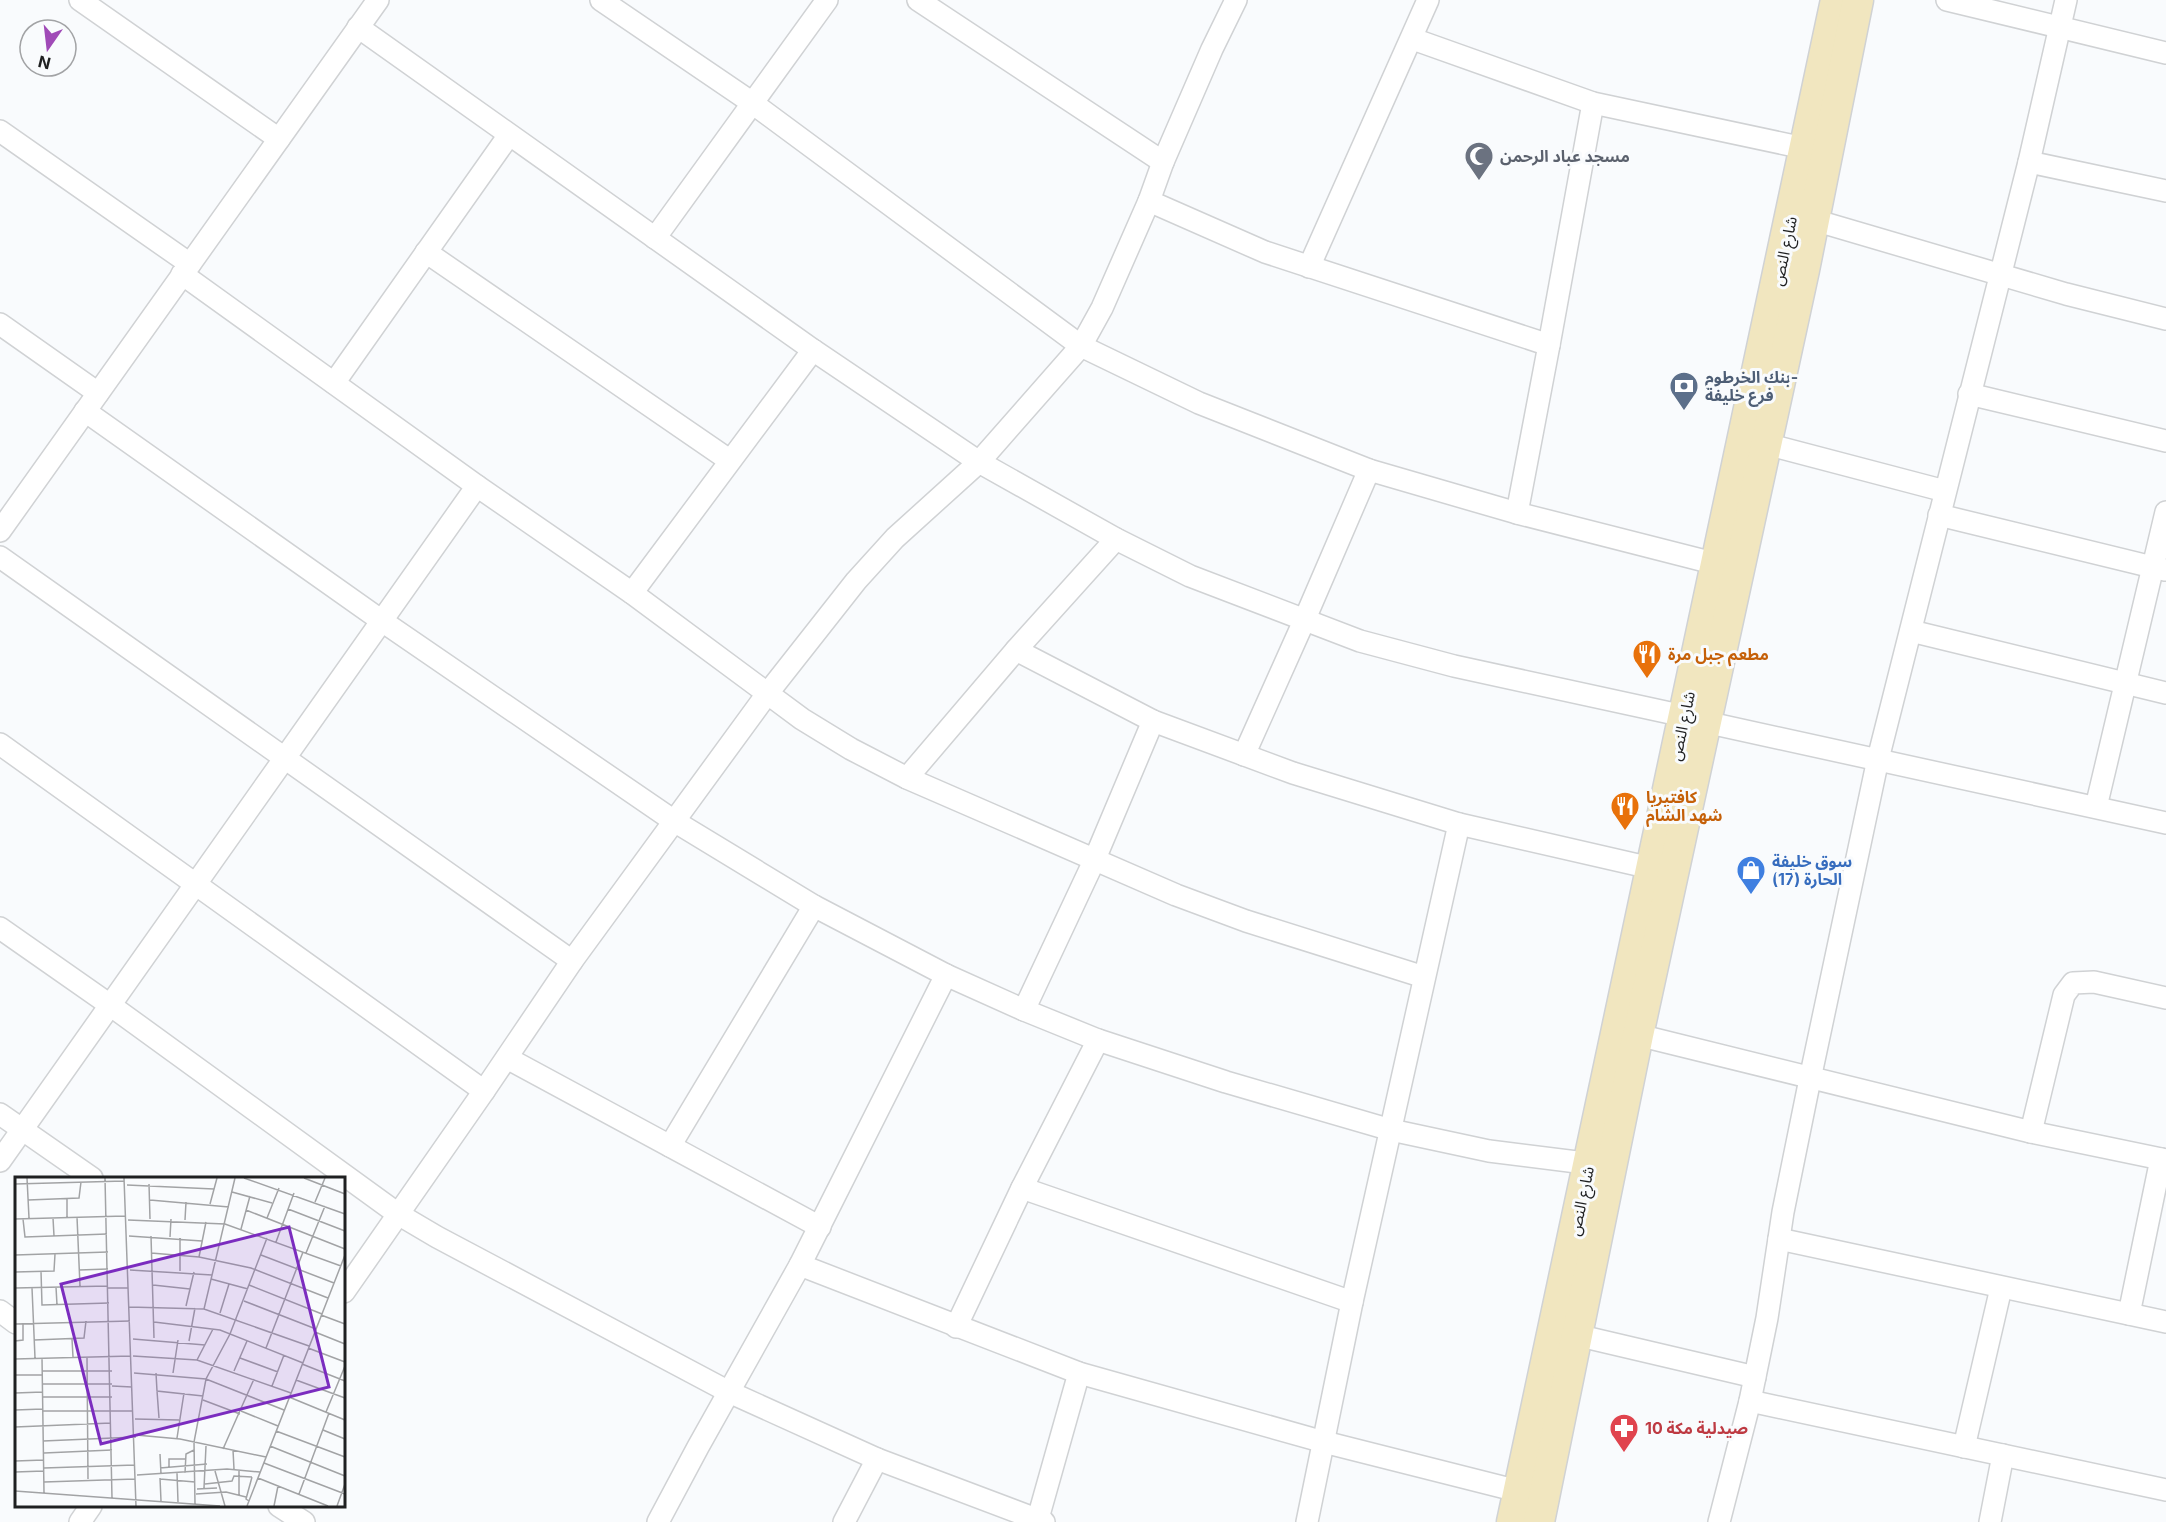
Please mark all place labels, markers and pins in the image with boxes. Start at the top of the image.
mosque icon: مسجد عباد الرحمن [1463,140,1495,182]
place label: مسجد عباد الرحمن [1500,146,1630,166]
place label: بنك الخرطوم- فرع خليفة [1705,367,1798,407]
bank icon: بنك الخرطوم- فرع خليفة [1668,370,1700,412]
restaurant icon: مطعم جبل مرة [1631,638,1663,680]
place label: مطعم جبل مرة [1668,644,1769,667]
place label: كافتيريا شهد الشام [1646,787,1723,827]
restaurant icon: كافتيريا شهد الشام [1609,790,1641,832]
place label: سوق خليفة الحارة (17) [1772,851,1852,889]
shop icon: سوق خليفة الحارة (17) [1735,854,1767,896]
pharmacy icon: صيدلية مكة 10 [1608,1412,1640,1454]
place label: صيدلية مكة 10 [1645,1418,1748,1438]

